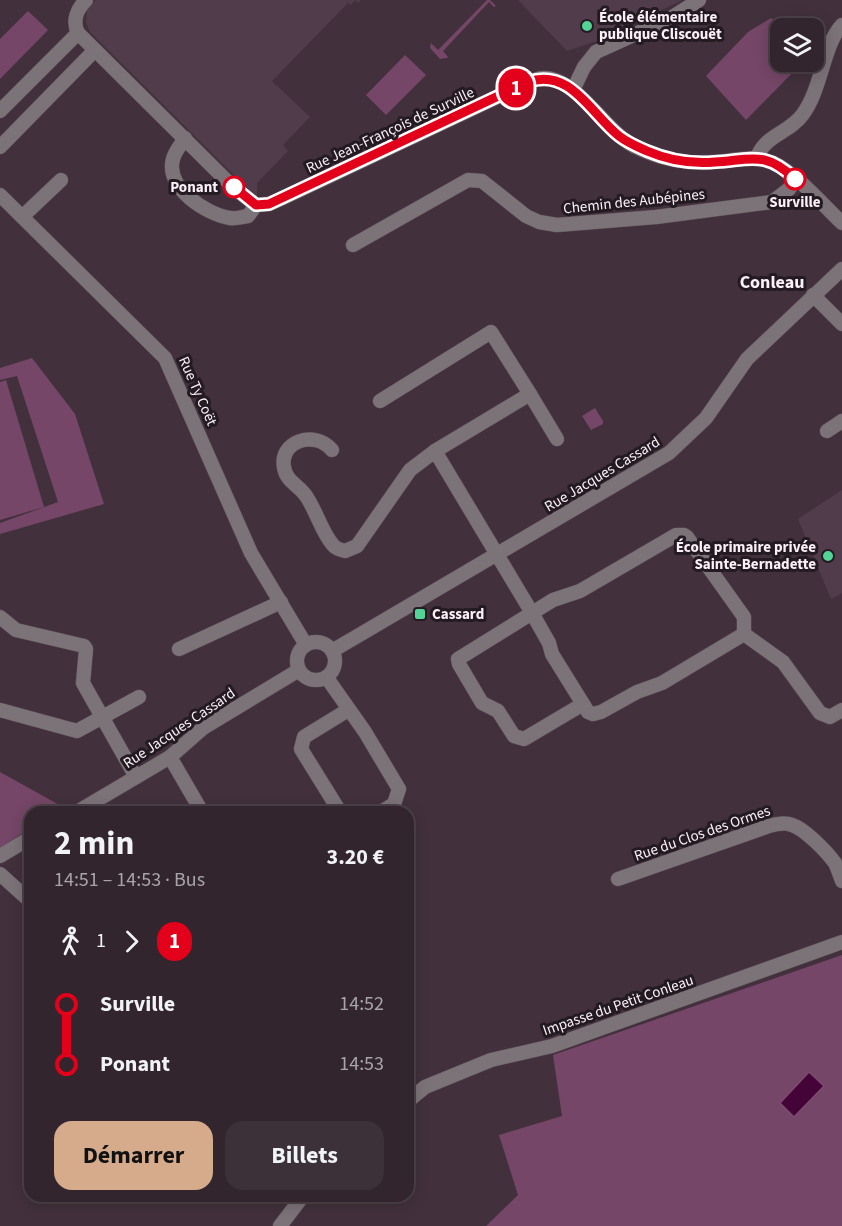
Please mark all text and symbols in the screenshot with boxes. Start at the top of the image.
place label: École élémentaire publique Cliscouët [599,7,722,45]
map controls [770,18,824,72]
button: layers [770,18,824,72]
marker: École élémentaire publique Cliscouët [580,19,594,33]
line badge: 1 [496,68,536,107]
text: 1 [510,73,522,103]
street label: Rue Jean-François de Surville [303,82,478,179]
marker: Surville [784,168,806,190]
marker: Ponant [223,176,245,198]
place label: Ponant [170,177,218,198]
street label: Chemin des Aubépines [562,184,706,219]
place label: Surville [769,192,821,213]
district label: Conleau [740,270,804,295]
street label: Rue Ty Coët [173,353,222,429]
street label: Rue Jacques Cassard [541,432,664,517]
place label: École primaire privée Sainte-Bernadette [676,537,816,575]
marker: École primaire privée Sainte-Bernadette [821,549,835,563]
place label: Cassard [432,604,484,625]
marker: Cassard [413,607,427,621]
street label: Rue Jacques Cassard [119,683,240,774]
street label: Rue du Clos des Ormes [631,800,773,867]
text: 2 min [54,820,134,867]
text: 3.20 € [327,841,384,873]
text: 14:51 – 14:53 · Bus [54,866,205,894]
icon: walk [54,925,87,958]
icon: forward [115,925,148,958]
text: 1 [169,926,180,956]
text: 1 [96,927,106,955]
street label: Impasse du Petit Conleau [540,970,697,1041]
text: Surville [100,988,175,1020]
text: 14:52 [339,990,384,1018]
text: Ponant [100,1048,170,1080]
text: 14:53 [339,1050,384,1078]
button: Démarrer [54,1121,213,1190]
button: Billets [225,1121,384,1190]

